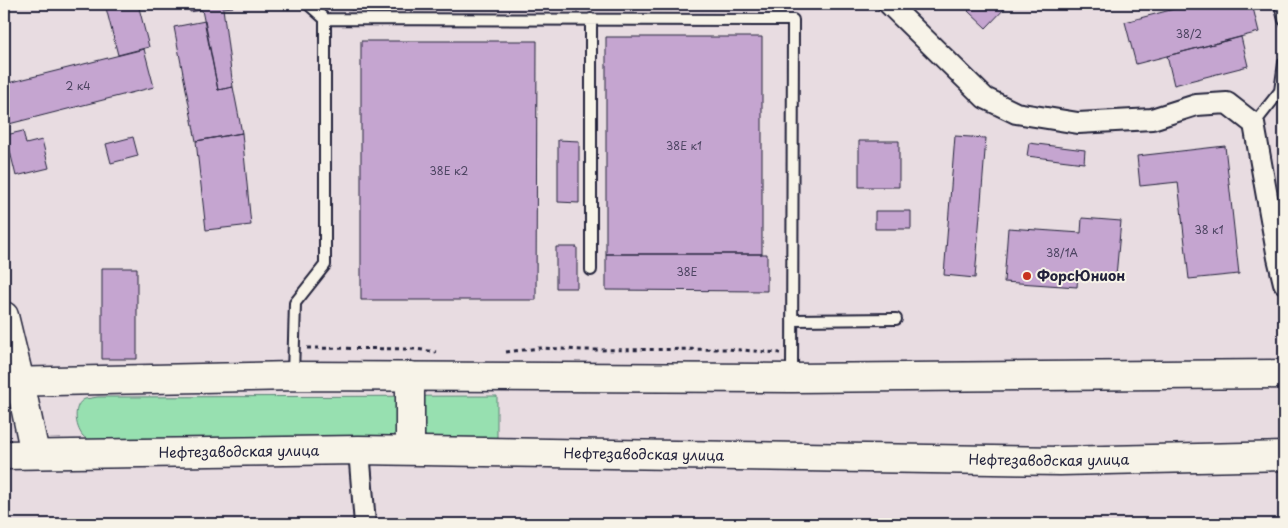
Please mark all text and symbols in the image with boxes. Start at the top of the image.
house number: 38/2 [1176,25,1202,42]
house number: 2 к4 [65,77,91,94]
house number: 38Е к1 [666,137,702,154]
house number: 38Е к2 [430,162,469,179]
house number: 38 к1 [1194,221,1224,238]
house number: 38/1А [1046,244,1079,261]
house number: 38Е [676,263,698,280]
place label: ФорсЮнион [1037,265,1125,286]
marker: ФорсЮнион [1021,270,1033,282]
street label: Нефтезаводская улица [159,440,320,463]
street label: Нефтезаводская улица [564,442,725,466]
street label: Нефтезаводская улица [968,448,1130,471]

